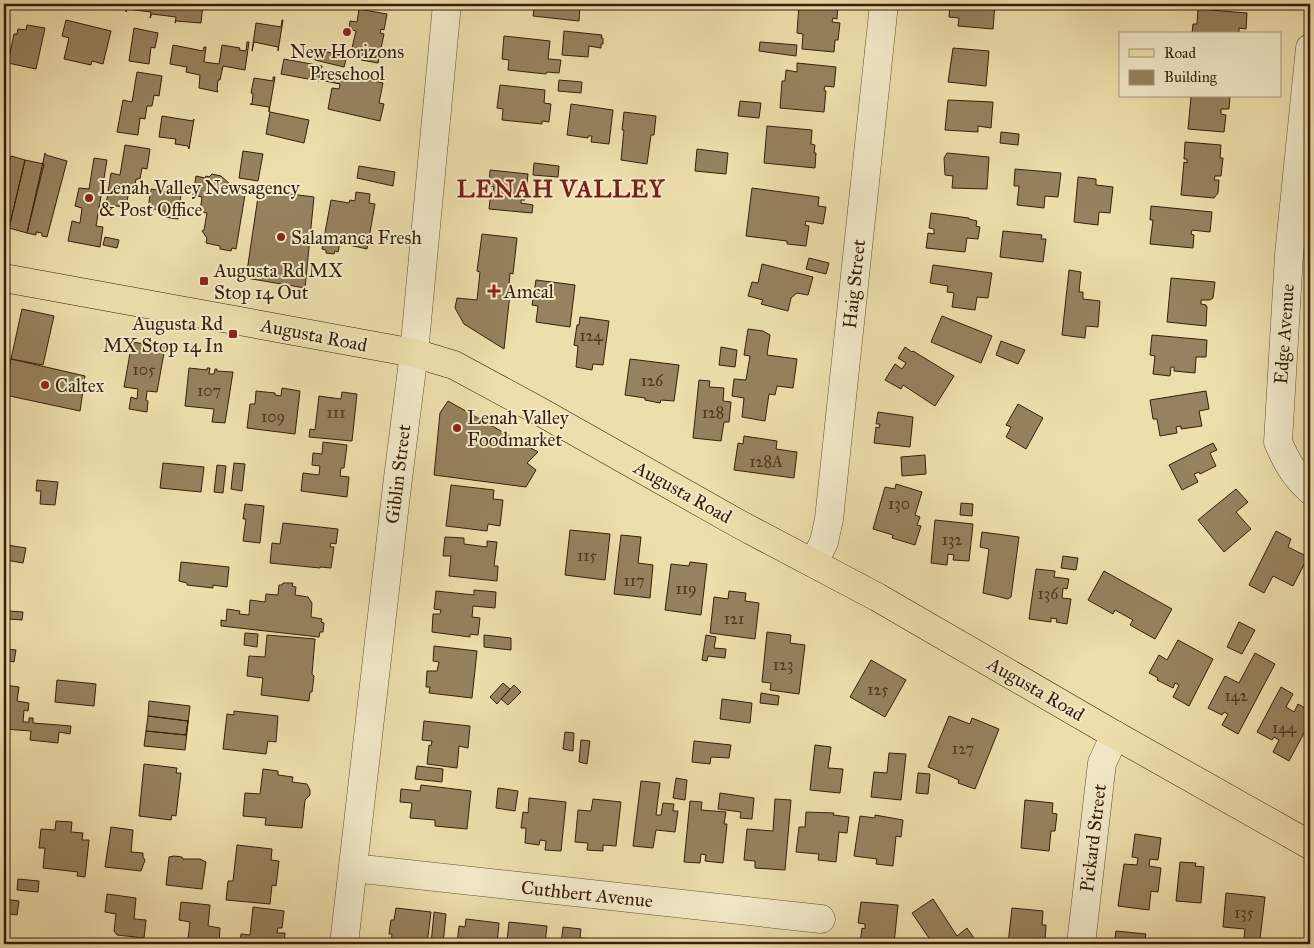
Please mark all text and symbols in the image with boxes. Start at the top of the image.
marker: New Horizons Preschool [341,26,353,38]
legend [1119,32,1282,98]
place label: New Horizons Preschool [290,40,404,85]
text: Road [1164,44,1196,62]
text: Building [1164,68,1218,86]
district label: LENAH VALLEY [457,174,666,204]
place label: Lenah Valley Newsagency & Post Office [99,176,301,221]
marker: Lenah Valley Newsagency & Post Office [83,192,95,204]
place label: Salamanca Fresh [291,226,422,249]
marker: Salamanca Fresh [275,231,287,243]
street label: Haig Street [838,238,871,330]
place label: Augusta Rd MX Stop 14 Out [213,259,343,304]
marker: Augusta Rd MX Stop 14 Out [198,275,210,287]
place label: Amcal [503,280,555,303]
street label: Edge Avenue [1269,283,1300,385]
marker: Amcal [488,285,500,297]
place label: Augusta Rd MX Stop 14 In [103,312,223,357]
street label: Augusta Road [258,313,370,358]
house number: 124 [579,326,604,345]
marker: Augusta Rd MX Stop 14 In [227,328,239,340]
house number: 105 [133,360,156,379]
house number: 126 [641,371,664,390]
place label: Caltex [55,374,105,397]
marker: Caltex [39,379,51,391]
house number: 107 [197,381,221,400]
house number: 111 [327,403,345,422]
house number: 128 [702,403,724,422]
place label: Lenah Valley Foodmarket [467,406,570,451]
house number: 109 [261,407,285,426]
marker: Lenah Valley Foodmarket [451,422,463,434]
street label: Giblin Street [380,423,416,525]
house number: 128A [749,452,783,471]
street label: Augusta Road [629,455,736,529]
house number: 130 [888,494,910,513]
house number: 132 [942,530,962,549]
house number: 115 [577,546,598,565]
house number: 117 [623,571,645,590]
house number: 119 [675,579,697,598]
house number: 136 [1038,584,1059,603]
house number: 121 [724,609,744,628]
street label: Augusta Road [982,652,1089,727]
house number: 123 [773,655,793,674]
house number: 125 [867,680,889,699]
house number: 142 [1224,686,1248,705]
house number: 144 [1272,718,1297,737]
house number: 127 [952,739,974,758]
street label: Pickard Street [1075,782,1111,893]
street label: Cuthbert Avenue [520,876,654,912]
house number: 135 [1234,903,1255,922]

